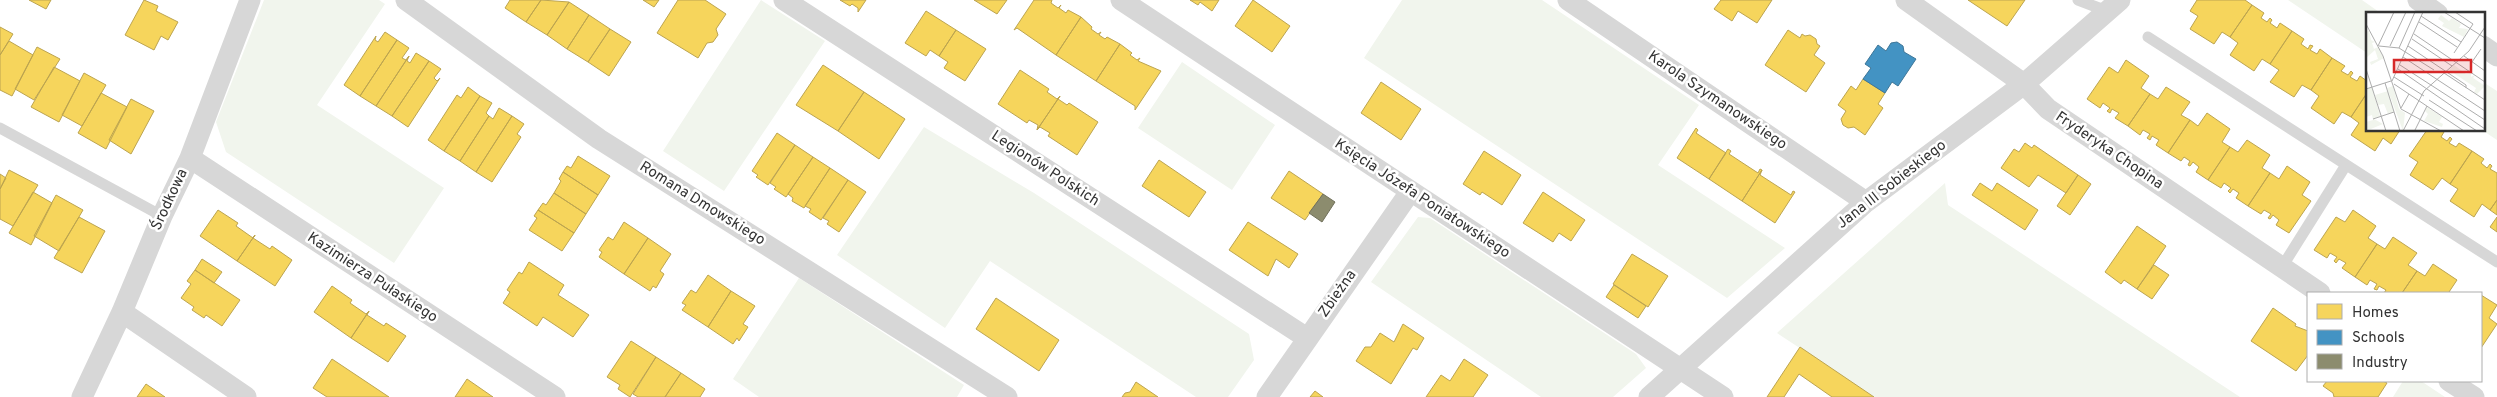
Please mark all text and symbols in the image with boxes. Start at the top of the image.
inset map [2366,12,2484,131]
street label: Karola Szymanowskiego [1644,47,1790,155]
street label: Fryderyka Chopina [2051,108,2167,194]
street label: Legionów Polskich [987,127,1103,211]
street label: Księcia Józefa Poniatowskiego [1331,135,1513,263]
street label: Jana III Sobieskiego [1834,136,1950,234]
street label: Romana Dmowskiego [636,158,768,250]
street label: Środkowa [146,165,192,234]
street label: Kazimierza Pułaskiego [303,229,441,327]
street label: Zbieżna [1315,266,1361,322]
legend [2307,292,2482,382]
text: Homes [2352,304,2399,323]
text: Schools [2352,329,2405,348]
text: Industry [2352,354,2408,373]

